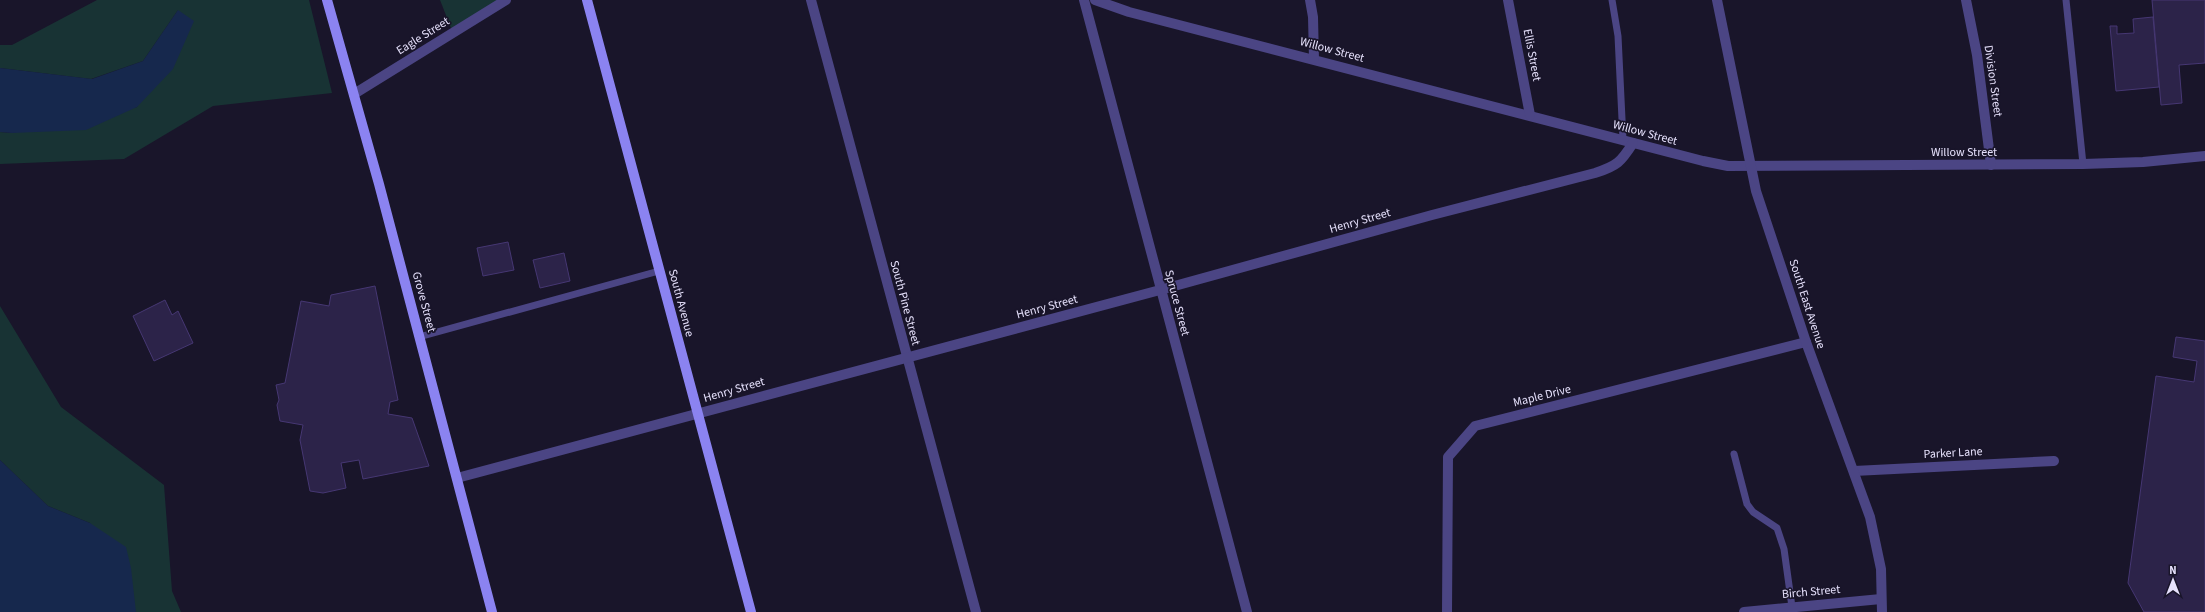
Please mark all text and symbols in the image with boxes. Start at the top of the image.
street label: Eagle Street [393,13,453,59]
street label: Ellis Street [1519,27,1545,83]
street label: Willow Street [1298,33,1366,67]
street label: Division Street [1980,44,2006,118]
street label: Willow Street [1611,116,1679,150]
street label: Willow Street [1931,144,1997,161]
street label: Henry Street [1327,204,1393,238]
street label: South East Avenue [1785,257,1829,351]
street label: South Pine Street [886,259,924,347]
street label: South Avenue [664,267,698,339]
street label: Spruce Street [1160,268,1194,338]
street label: Grove Street [408,270,440,334]
street label: Henry Street [1014,291,1080,323]
street label: Henry Street [701,373,767,407]
street label: Maple Drive [1511,381,1573,411]
street label: Parker Lane [1923,443,1983,463]
north arrow [2153,560,2193,600]
text: N [2169,563,2177,578]
street label: Birch Street [1781,581,1841,603]

